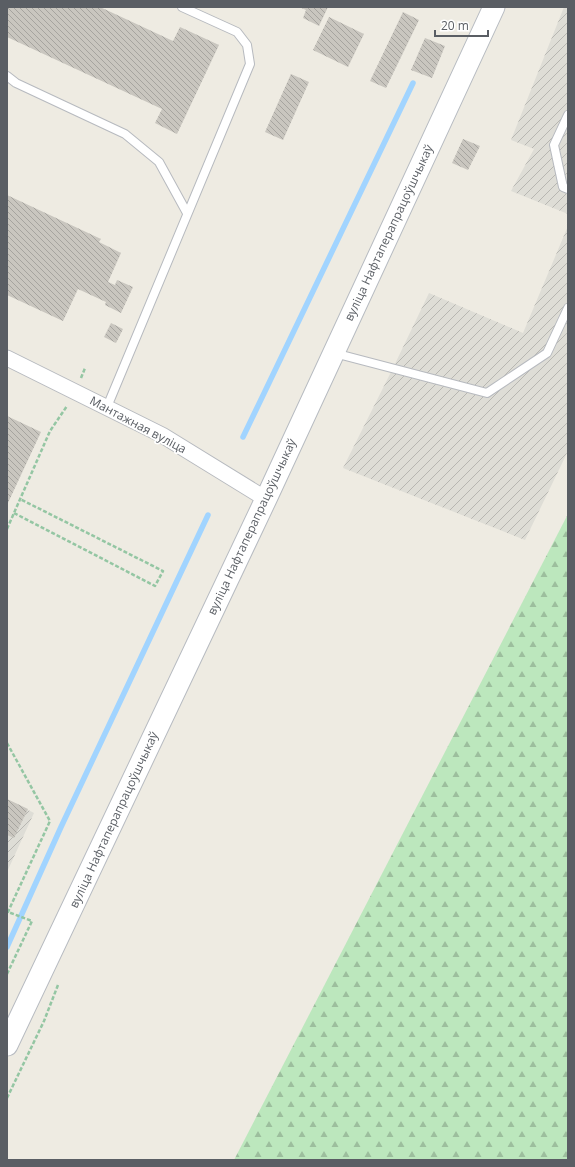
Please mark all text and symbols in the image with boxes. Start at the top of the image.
scale bar [435,12,488,38]
text: 20 m [441,17,469,34]
street label: вуліца Нафтаперапрацоўшчыкаў [340,141,437,324]
street label: Мантажная вуліца [87,392,190,457]
street label: вуліца Нафтаперапрацоўшчыкаў [203,435,300,618]
street label: вуліца Нафтаперапрацоўшчыкаў [65,728,162,911]

